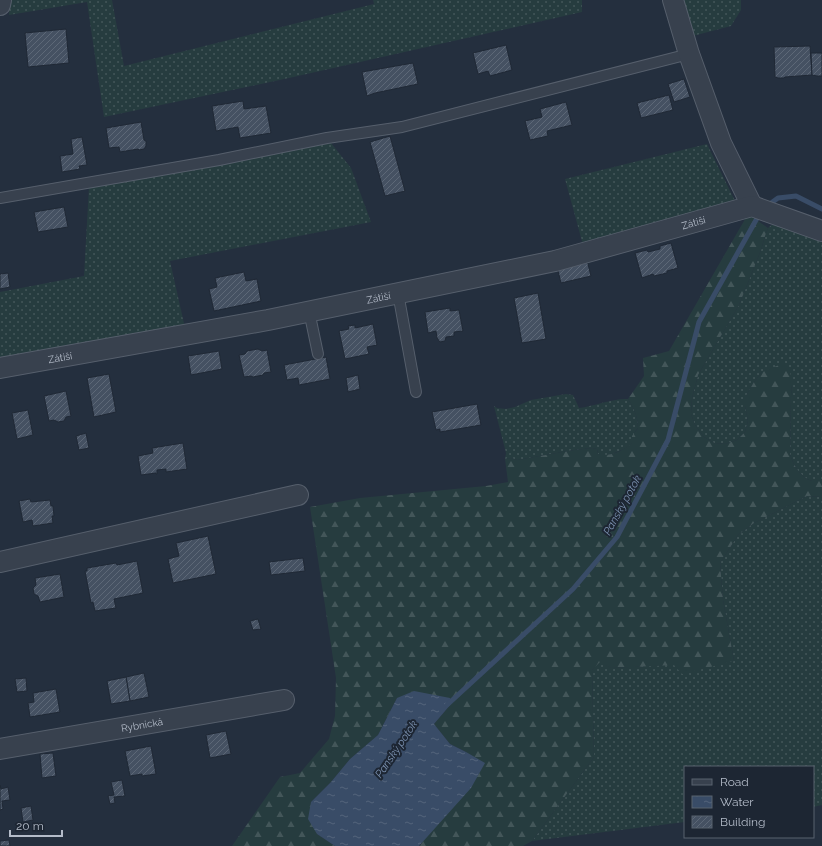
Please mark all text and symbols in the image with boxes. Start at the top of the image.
street label: Zátiší [680,214,708,231]
street label: Zátiší [366,290,392,306]
street label: Zátiší [47,350,74,365]
water label: Panský potok [601,473,644,537]
street label: Rybnická [120,716,164,734]
water label: Panský potok [372,718,420,780]
legend [684,766,814,838]
text: Road [720,775,749,789]
text: Water [720,795,754,809]
scale bar [10,812,62,838]
text: Building [720,815,766,829]
text: 20 m [16,819,44,833]

